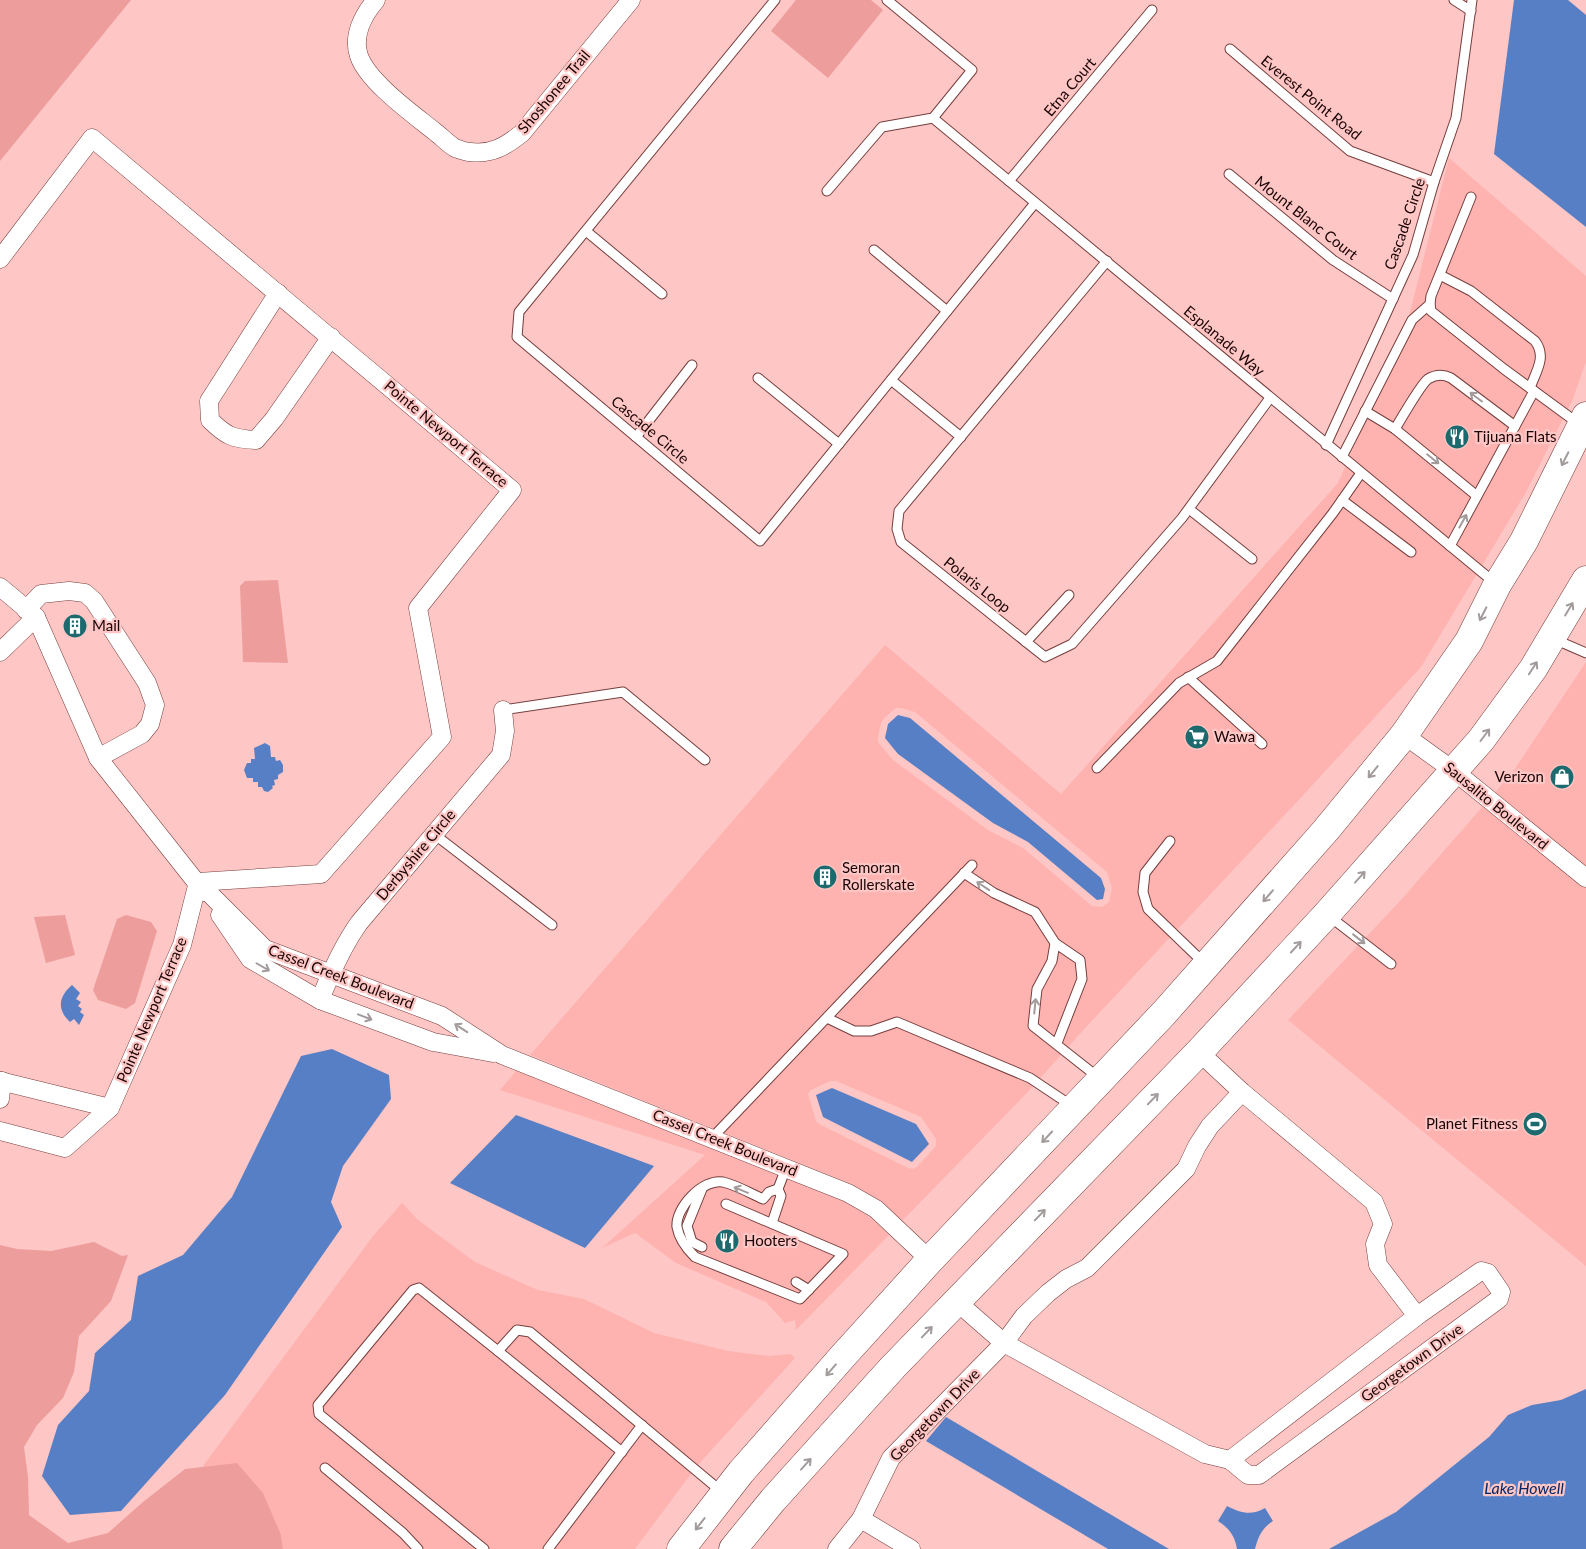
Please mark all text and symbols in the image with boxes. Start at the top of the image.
street label: Shoshonee Trail [513,46,593,137]
street label: Everest Point Road [1258,51,1365,143]
street label: Etna Court [1040,53,1099,119]
street label: Mount Blanc Court [1252,171,1362,263]
street label: Cascade Circle [1380,175,1428,272]
street label: Esplanade Way [1181,301,1269,379]
street label: Pointe Newport Terrace [381,376,512,490]
street label: Cascade Circle [608,391,693,467]
one-way arrow [1469,392,1483,402]
restaurant icon: Tijuana Flats [1444,424,1470,450]
place label: Tijuana Flats [1474,427,1557,445]
one-way arrow [1560,452,1570,467]
one-way arrow [1426,454,1439,465]
one-way arrow [1459,515,1469,529]
street label: Polaris Loop [941,552,1015,616]
one-way arrow [1564,603,1574,617]
one-way arrow [1478,606,1487,621]
building icon: Mail [62,613,88,639]
place label: Mail [92,616,120,634]
one-way arrow [1528,661,1539,675]
supermarket icon: Wawa [1184,724,1210,750]
place label: Wawa [1214,727,1255,745]
one-way arrow [1480,728,1490,742]
street label: Sausalito Boulevard [1441,758,1552,853]
shop icon: Verizon [1549,764,1575,790]
one-way arrow [1368,766,1379,779]
place label: Verizon [1494,767,1544,785]
street label: Derbyshire Circle [372,805,459,904]
place label: Semoran Rollerskate [842,858,915,893]
building icon: Semoran Rollerskate [812,864,838,890]
one-way arrow [1354,871,1366,884]
one-way arrow [976,881,990,891]
one-way arrow [1262,889,1274,902]
street label: Pointe Newport Terrace [112,934,190,1085]
one-way arrow [1352,934,1365,945]
street label: Cassel Creek Boulevard [266,940,417,1012]
one-way arrow [1290,941,1302,954]
one-way arrow [256,962,271,972]
one-way arrow [1030,998,1040,1014]
one-way arrow [357,1013,372,1022]
one-way arrow [455,1023,469,1033]
one-way arrow [1147,1093,1159,1105]
street label: Cassel Creek Boulevard [650,1105,800,1179]
sports icon: Planet Fitness [1522,1111,1548,1137]
place label: Planet Fitness [1426,1114,1518,1132]
one-way arrow [1040,1131,1053,1143]
one-way arrow [734,1185,750,1194]
one-way arrow [1034,1209,1046,1221]
restaurant icon: Hooters [714,1228,740,1254]
place label: Hooters [744,1231,797,1249]
street label: Georgetown Drive [1357,1319,1466,1405]
one-way arrow [921,1325,933,1338]
one-way arrow [825,1363,836,1376]
street label: Georgetown Drive [886,1364,983,1464]
one-way arrow [800,1458,811,1471]
water label: Lake Howell [1484,1478,1564,1497]
one-way arrow [695,1517,706,1530]

